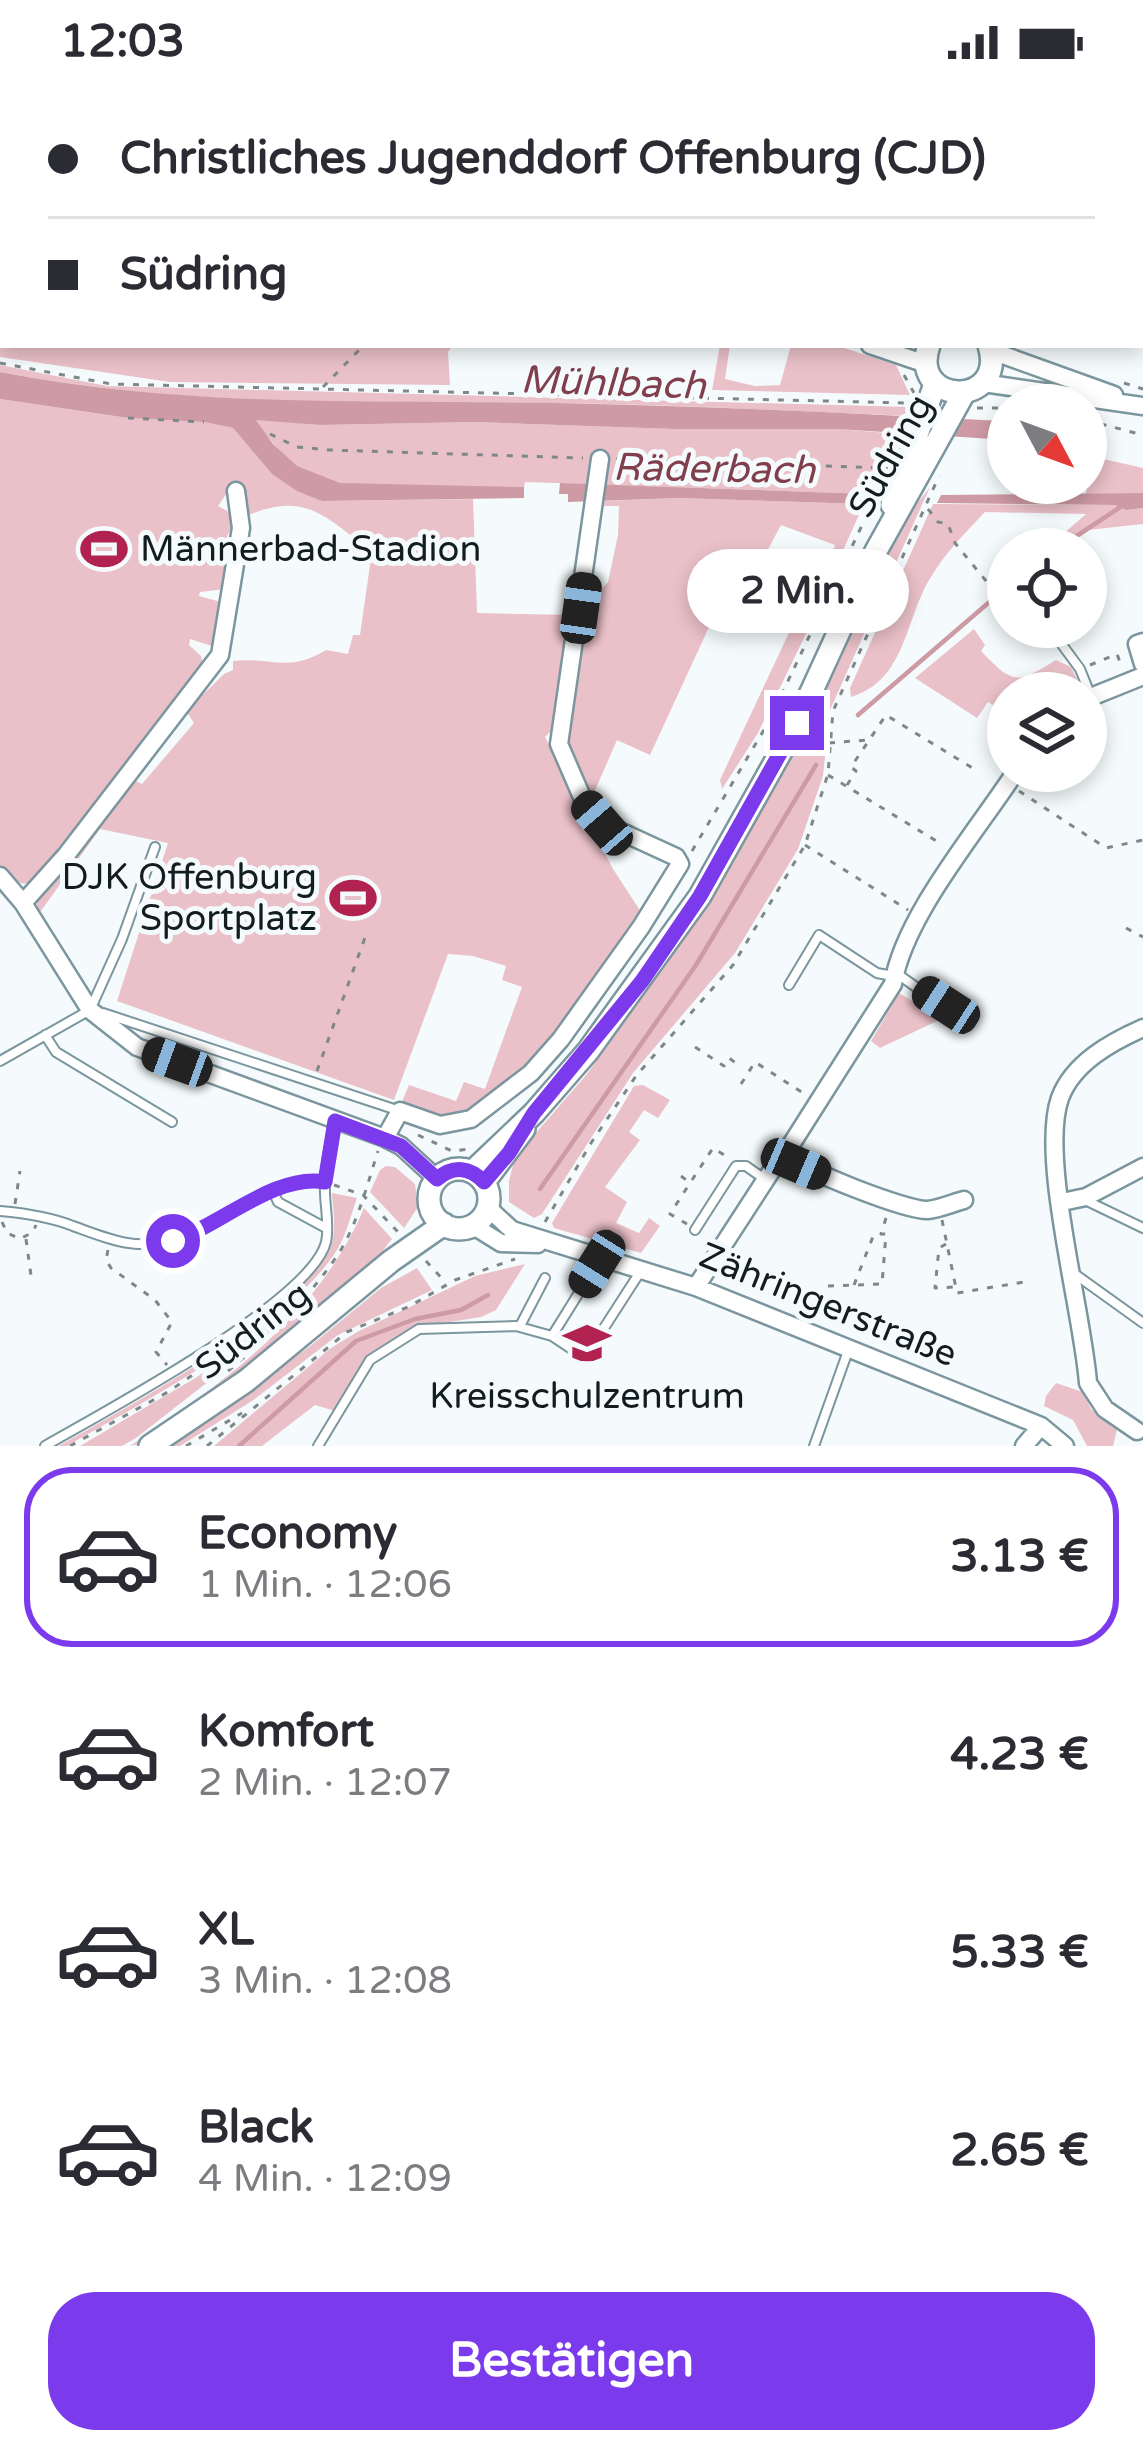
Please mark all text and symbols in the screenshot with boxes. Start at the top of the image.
text: 12:03 [60,15,185,69]
text: Christliches Jugenddorf Offenburg (CJD) [120,132,986,186]
text: Südring [120,248,287,302]
water label: Mühlbach [520,356,708,410]
north arrow [987,384,1107,504]
map controls [987,384,1107,792]
street label: Südring [840,387,942,525]
water label: Räderbach [612,444,817,494]
sports icon: Männerbad-Stadion [79,524,129,574]
place label: Männerbad-Stadion [140,528,481,571]
button: locate [987,528,1107,648]
callout: 2 Min. [686,549,908,633]
text: 2 Min. [740,567,856,614]
car [558,570,604,646]
button: layers [987,672,1107,792]
route end [770,696,824,750]
car [565,784,639,862]
place label: DJK Offenburg Sportplatz [61,856,317,940]
sports icon: DJK Offenburg Sportplatz [328,873,378,923]
car [906,970,986,1040]
car [137,1033,217,1091]
car [756,1133,836,1195]
route start [146,1214,200,1268]
car [563,1224,631,1304]
street label: Zähringerstraße [693,1234,963,1376]
street label: Südring [187,1273,319,1389]
school or university icon: Kreisschulzentrum [562,1318,612,1368]
place label: Kreisschulzentrum [429,1375,745,1418]
icon: car [54,1503,162,1611]
text: Economy [198,1507,397,1561]
text: 3.13 € [950,1530,1089,1584]
text: 1 Min. · 12:06 [198,1561,452,1608]
icon: car [54,1701,162,1809]
text: Komfort [198,1705,374,1759]
text: 4.23 € [950,1728,1089,1782]
text: 2 Min. · 12:07 [198,1759,452,1806]
icon: car [54,1899,162,2007]
text: XL [198,1903,254,1957]
text: 5.33 € [951,1926,1089,1980]
text: 3 Min. · 12:08 [198,1957,452,2004]
icon: car [54,2097,162,2205]
text: Black [198,2101,314,2155]
text: 2.65 € [950,2124,1089,2178]
text: 4 Min. · 12:09 [198,2155,452,2202]
button: Bestätigen [48,2292,1095,2430]

